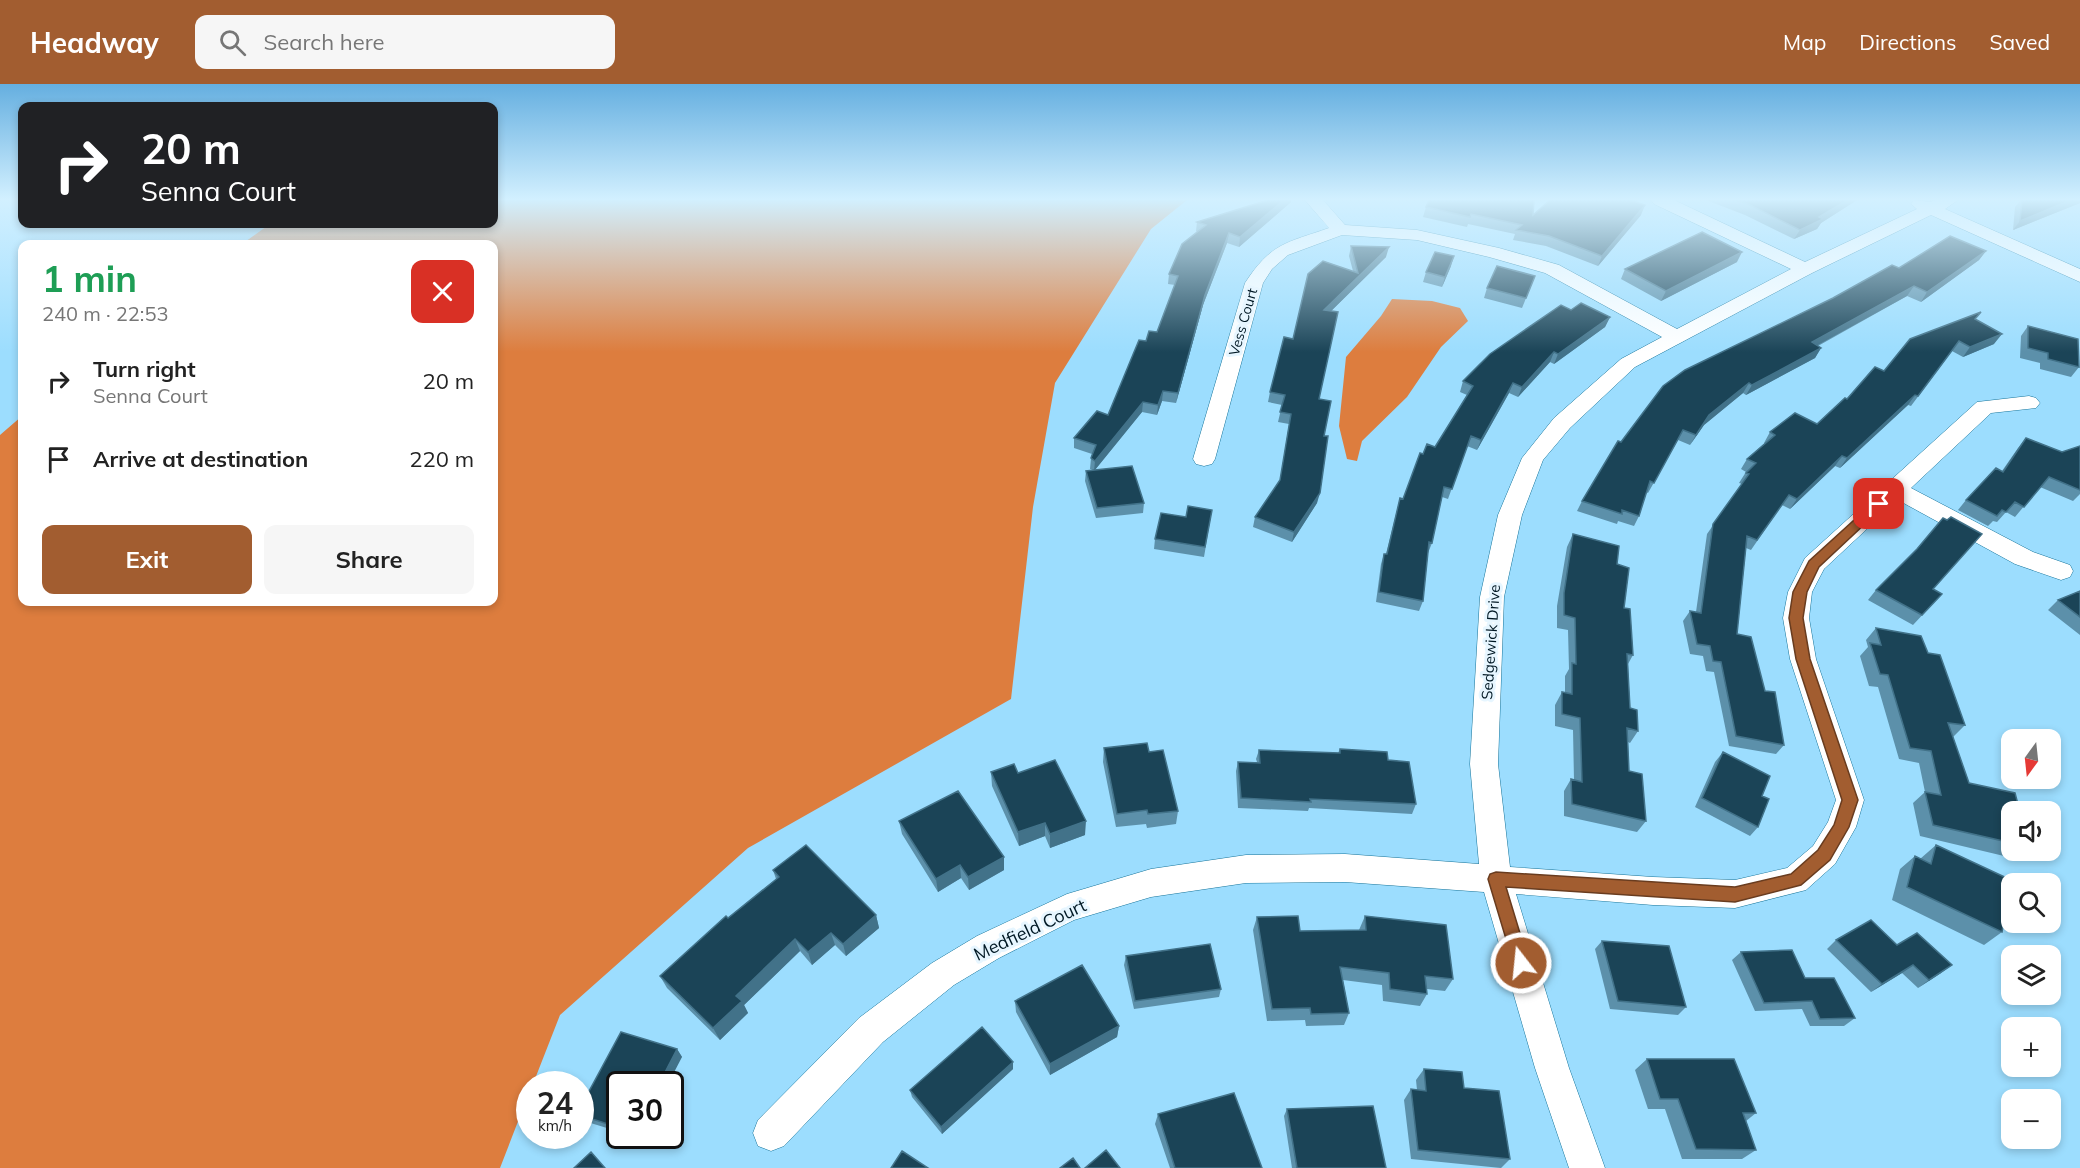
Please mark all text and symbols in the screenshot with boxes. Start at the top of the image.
search box [195,15,615,69]
text: Headway [30,25,159,60]
icon: search [216,26,249,59]
text: Search here [264,28,385,56]
text: Map [1783,29,1826,55]
text: Directions [1859,29,1956,55]
text: Saved [1989,29,2050,55]
text: 20 m [141,122,241,175]
icon: right [42,126,120,204]
text: Senna Court [141,174,296,208]
text: 1 min [42,256,137,301]
button: close [411,260,474,323]
street label: Vess Court [1225,286,1261,358]
text: 240 m · 22:53 [42,301,168,326]
text: Turn right [93,355,196,383]
icon: right [42,365,75,398]
text: 20 m [423,367,474,395]
text: Senna Court [93,383,208,408]
icon: arrive [42,443,75,476]
text: Arrive at destination [93,445,308,473]
text: 220 m [409,445,474,473]
pin [1853,478,1904,529]
icon: arrive [1862,487,1895,520]
button: Exit [42,525,252,594]
button: Share [264,525,474,594]
street label: Sedgewick Drive [1477,584,1504,700]
north arrow [2001,729,2061,789]
map controls [2001,729,2061,1149]
button: sound [2001,801,2061,861]
button: search [2001,873,2061,933]
street label: Medfield Court [970,893,1090,966]
position arrow [1489,931,1553,995]
button: layers [2001,945,2061,1005]
button: + [2001,1017,2061,1077]
speed limit sign: 30 [606,1071,684,1149]
text: 24 [537,1084,573,1122]
button: − [2001,1089,2061,1149]
text: km/h [538,1116,572,1135]

